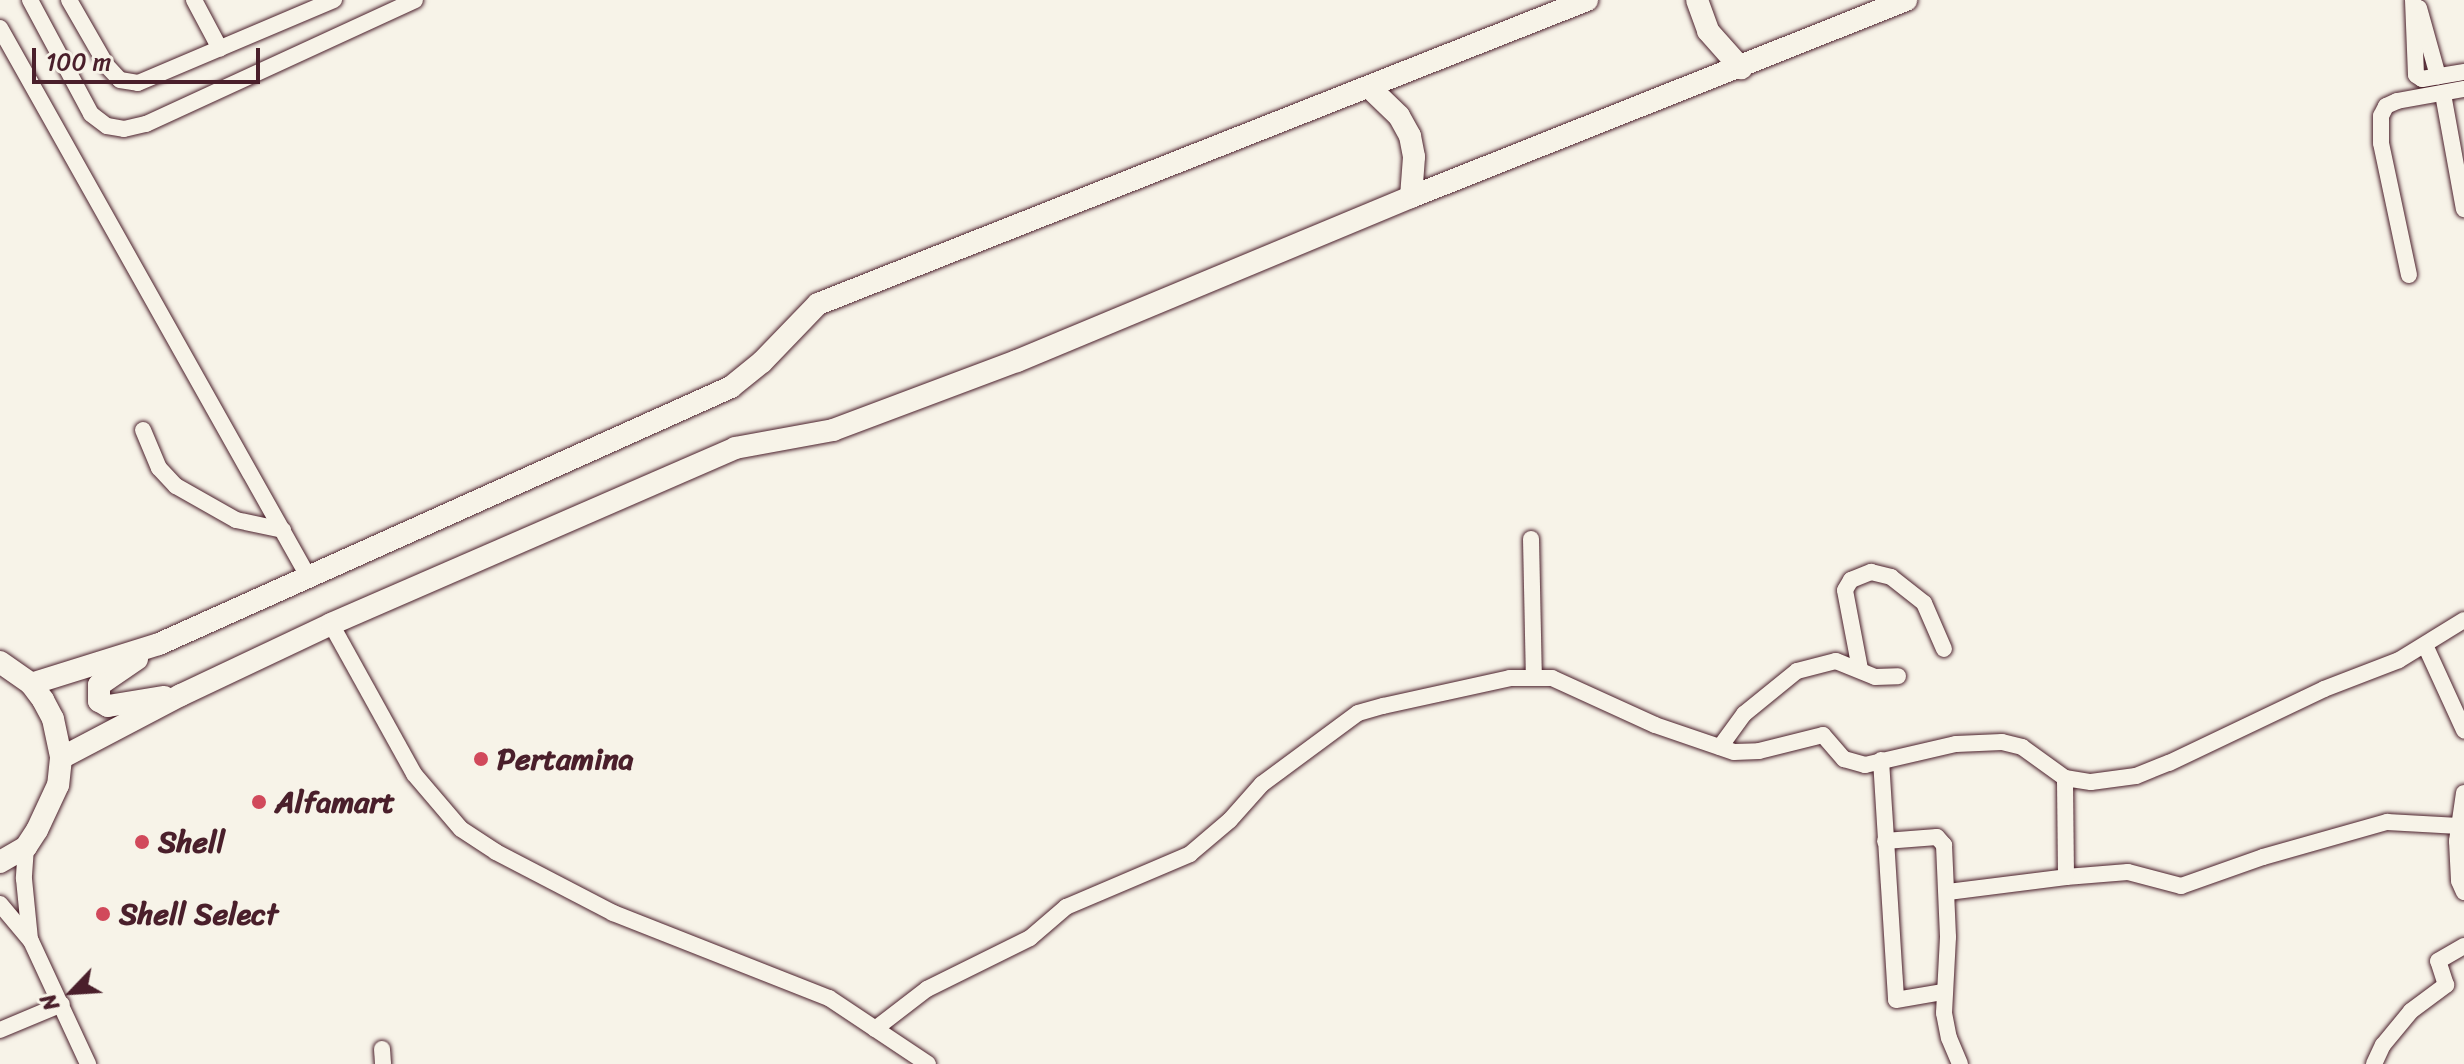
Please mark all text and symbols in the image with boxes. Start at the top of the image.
scale bar [36,32,264,82]
text: 100 m [46,41,111,83]
place label: Pertamina [497,741,634,777]
marker: Pertamina [472,750,490,768]
place label: Alfamart [275,784,395,820]
marker: Alfamart [250,793,268,811]
place label: Shell [158,824,225,860]
marker: Shell [133,833,151,851]
place label: Shell Select [119,896,279,932]
marker: Shell Select [94,905,112,923]
north arrow [32,952,112,1032]
text: N [29,987,71,1018]

